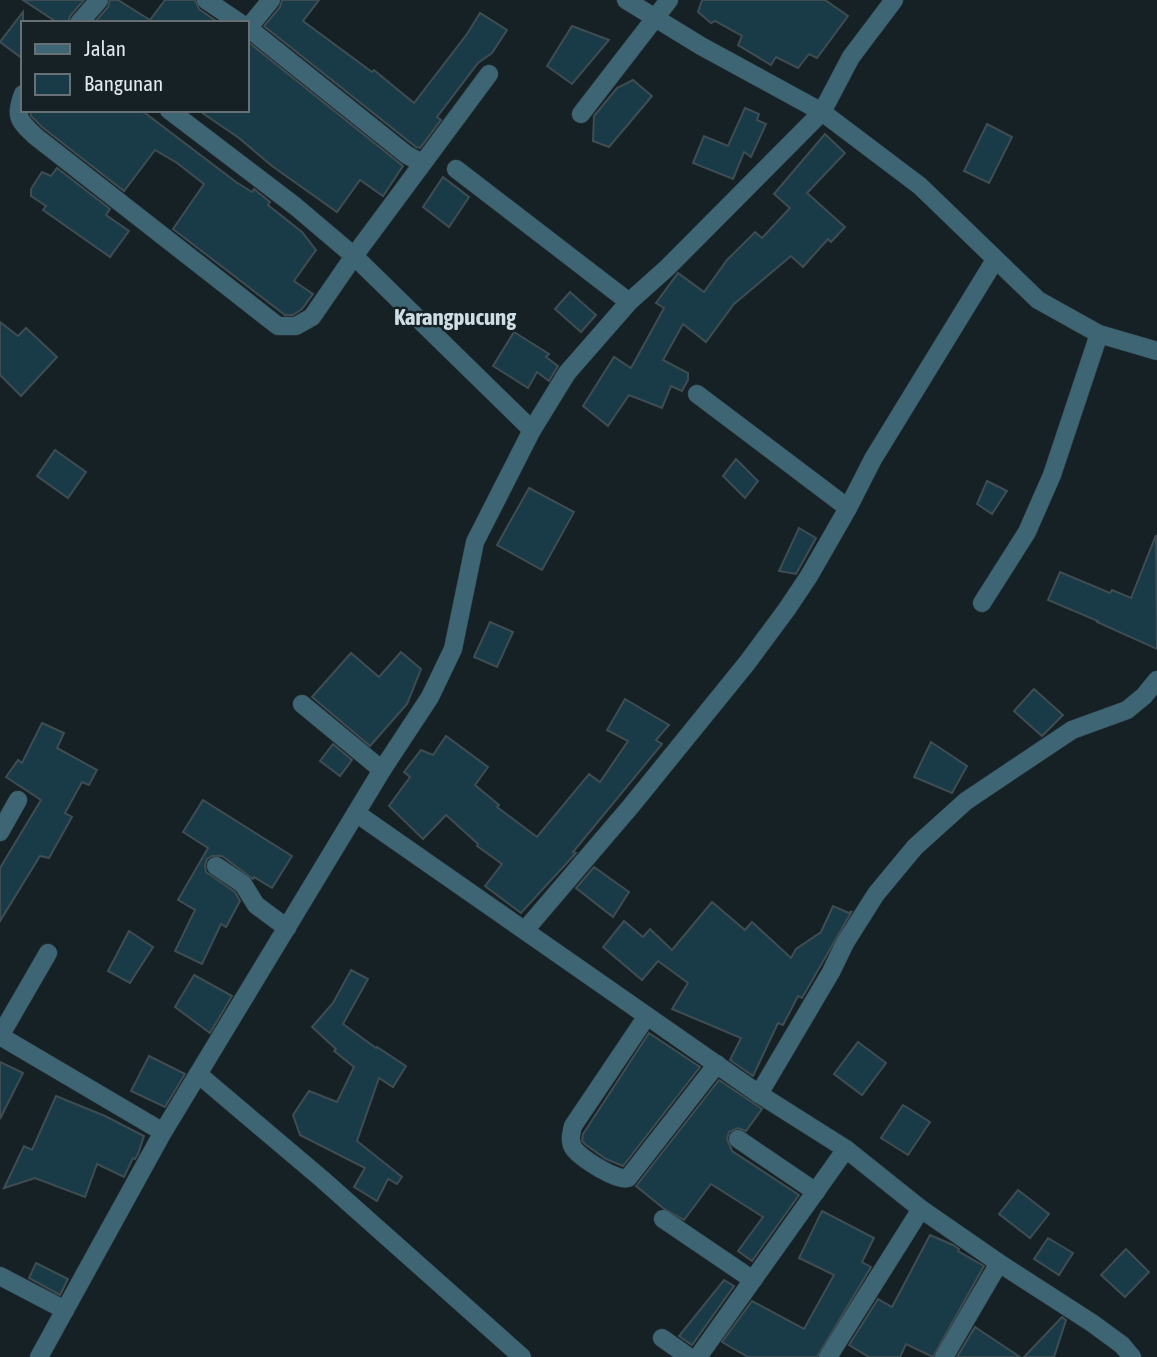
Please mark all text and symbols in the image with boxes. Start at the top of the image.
legend [21,21,248,112]
text: Jalan [84,36,126,60]
text: Bangunan [84,71,163,95]
district label: Karangpucung [394,304,516,330]

